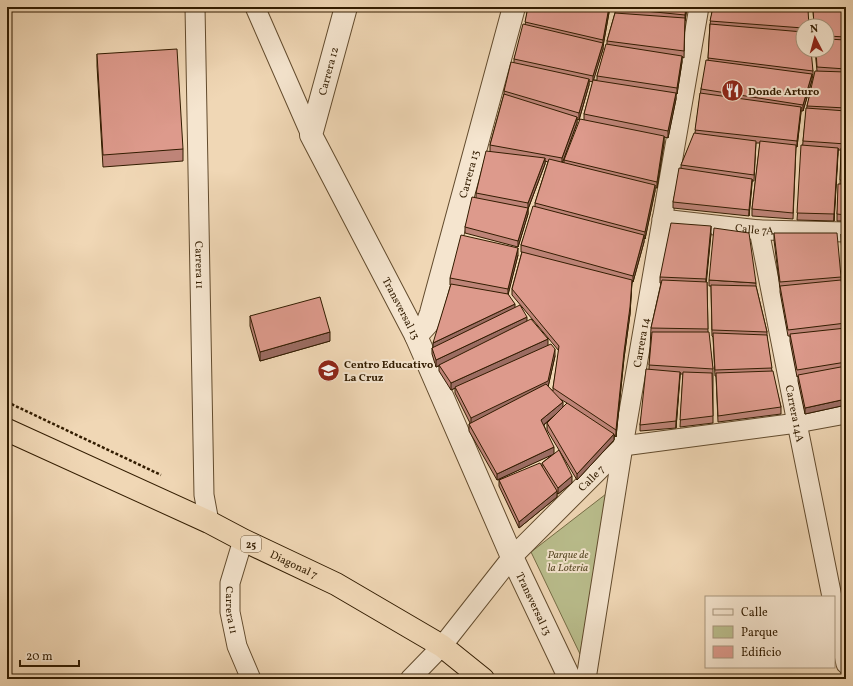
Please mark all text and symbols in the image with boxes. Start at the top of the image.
north arrow [795,18,835,58]
text: N [809,22,819,37]
street label: Carrera 12 [316,45,343,97]
restaurant icon: Donde Arturo [719,78,745,104]
place label: Donde Arturo [748,85,819,100]
street label: Carrera 13 [456,148,484,200]
street label: Calle 7A [734,221,774,239]
street label: Carrera 11 [190,241,206,289]
street label: Transversal 13 [378,275,423,343]
street label: Carrera 14 [631,316,654,369]
school or university icon: Centro Educativo La Cruz [316,357,342,383]
place label: Centro Educativo La Cruz [344,358,433,386]
street label: Carrera 14A [781,384,807,444]
street label: Calle 7 [575,462,609,496]
road number: 25 [241,536,261,552]
street label: Diagonal 7 [267,548,320,583]
park label: Parque de la Loteria [547,548,589,576]
street label: Transversal 13 [511,570,554,639]
street label: Carrera 11 [221,586,240,635]
legend [705,596,835,668]
text: Calle [741,605,768,621]
text: Parque [741,625,778,641]
scale bar [20,642,79,668]
text: Edificio [741,645,781,661]
text: 20 m [26,649,53,665]

